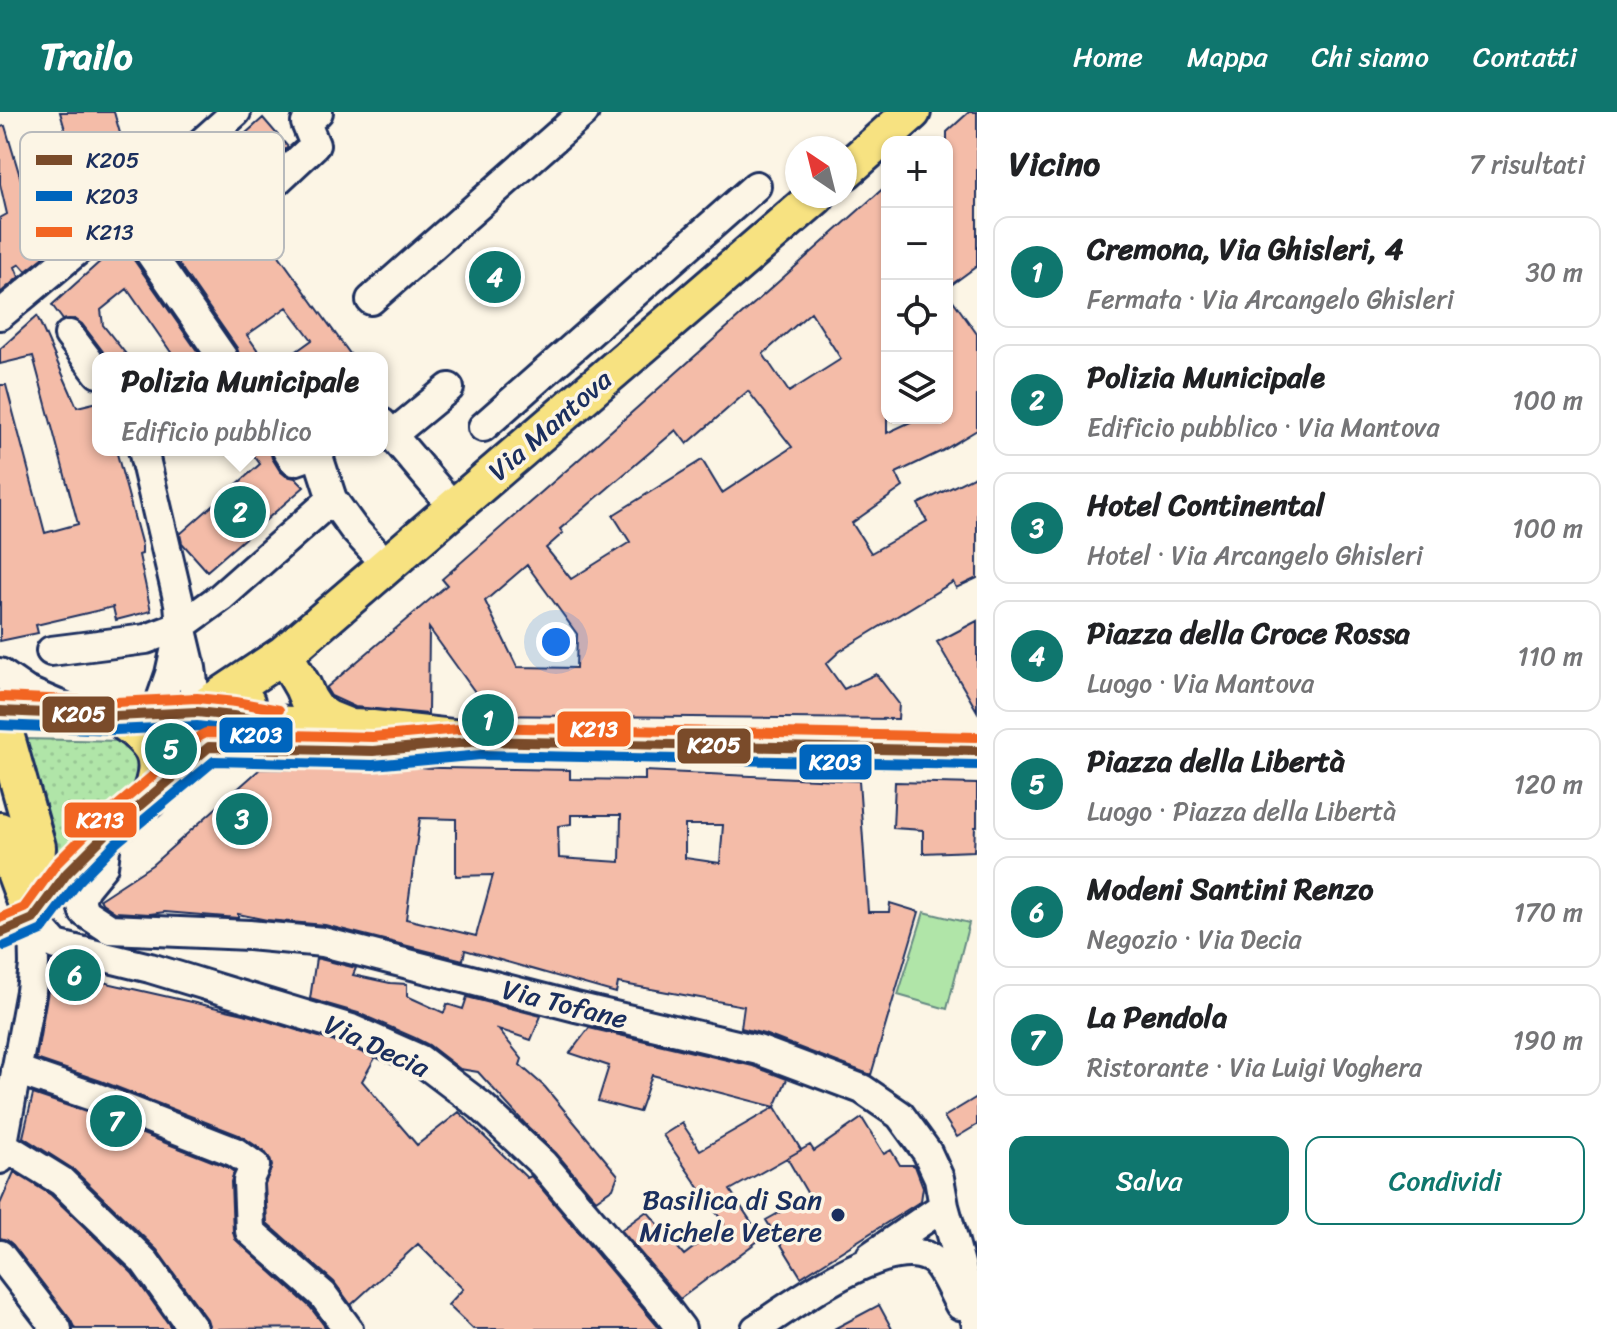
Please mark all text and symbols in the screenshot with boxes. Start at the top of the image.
text: Trailo [40,23,133,90]
text: Home [1073,32,1143,81]
text: Mappa [1187,32,1268,81]
text: Chi siamo [1312,32,1429,81]
text: Contatti [1473,32,1577,81]
legend [20,132,284,260]
text: Vicino [1009,134,1100,194]
north arrow [785,136,857,208]
map controls [881,136,953,424]
button: + [881,136,953,208]
text: K205 [86,141,139,180]
text: 7 risultati [1469,141,1585,187]
text: K203 [86,177,138,216]
button: − [881,208,953,280]
text: K213 [86,213,134,252]
text: Cremona, Via Ghisleri, 4 [1087,222,1404,276]
pin: 4 [469,247,521,307]
text: 1 [1031,249,1043,295]
text: 30 m [1526,249,1583,295]
text: Fermata · Via Arcangelo Ghisleri [1087,276,1454,322]
button: locate [881,280,953,352]
text: Polizia Municipale [1087,350,1325,404]
popup [92,352,388,456]
button: layers [881,352,953,424]
text: Polizia Municipale [121,354,359,408]
street label: Via Mantova [476,356,624,493]
text: 2 [1029,377,1045,423]
text: 100 m [1512,377,1583,423]
text: Edificio pubblico · Via Mantova [1087,404,1440,450]
text: Edificio pubblico [121,408,312,454]
text: Hotel Continental [1087,478,1324,532]
pin: 2 [214,482,266,542]
text: 3 [1030,505,1044,551]
text: 100 m [1512,505,1583,551]
text: Hotel · Via Arcangelo Ghisleri [1087,532,1423,578]
text: Piazza della Croce Rossa [1087,606,1410,660]
your location [536,622,576,662]
text: 4 [1029,633,1045,679]
text: 110 m [1518,633,1583,679]
text: Luogo · Via Mantova [1087,660,1314,706]
pin: 1 [462,690,514,750]
line badge: K205 [41,695,116,734]
text: K205 [51,695,106,734]
line badge: K213 [556,710,632,748]
text: K213 [569,710,618,749]
line badge: K203 [218,716,294,754]
text: K203 [229,716,282,755]
pin: 5 [145,719,197,779]
text: K205 [686,726,741,765]
line badge: K205 [676,727,752,765]
text: Piazza della Libertà [1087,734,1345,788]
line badge: K203 [798,743,873,781]
text: K203 [808,743,861,782]
text: 5 [1029,761,1045,807]
text: 120 m [1514,761,1583,807]
text: Luogo · Piazza della Libertà [1087,788,1396,834]
pin: 3 [216,789,268,849]
line badge: K213 [63,801,138,839]
text: K213 [75,801,124,840]
text: Modeni Santini Renzo [1087,862,1373,916]
text: 6 [1030,889,1044,935]
text: 170 m [1514,889,1583,935]
text: Negozio · Via Decia [1087,916,1302,962]
pin: 6 [49,945,101,1005]
street label: Via Tofane [497,965,633,1043]
text: La Pendola [1087,990,1227,1044]
street label: Via Decia [316,1000,439,1092]
text: 7 [1030,1017,1044,1063]
text: 190 m [1513,1017,1583,1063]
text: Ristorante · Via Luigi Voghera [1087,1044,1422,1090]
pin: 7 [90,1091,142,1151]
button: Salva [1009,1136,1289,1225]
button: Condividi [1305,1136,1585,1225]
place label: Basilica di San Michele Vetere [639,1175,822,1256]
marker: Basilica di San Michele Vetere [829,1206,847,1224]

